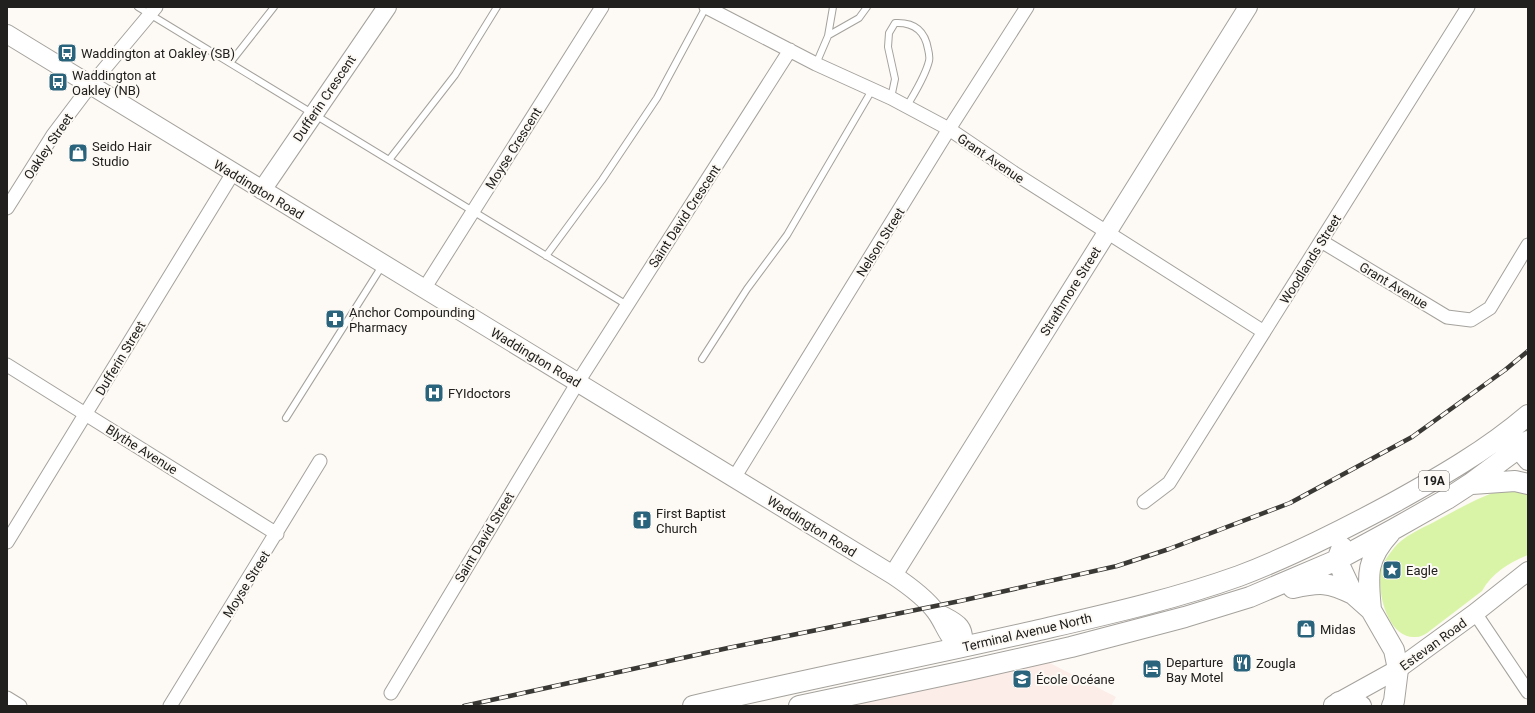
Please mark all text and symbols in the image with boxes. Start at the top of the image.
bus stop icon: Waddington at Oakley (SB) [56,42,78,64]
place label: Waddington at Oakley (SB) [81,46,235,61]
street label: Dufferin Crescent [290,52,359,144]
place label: Waddington at Oakley (NB) [72,68,156,98]
bus stop icon: Waddington at Oakley (NB) [47,71,69,93]
street label: Moyse Crescent [482,105,544,192]
street label: Oakley Street [21,110,76,182]
street label: Grant Avenue [955,131,1027,186]
place label: Seido Hair Studio [92,139,152,169]
shop icon: Seido Hair Studio [67,142,89,164]
street label: Waddington Road [211,157,307,222]
street label: Saint David Crescent [646,162,723,271]
street label: Nelson Street [853,205,907,279]
street label: Woodlands Street [1277,212,1344,307]
street label: Strathmore Street [1037,244,1104,339]
street label: Grant Avenue [1357,259,1431,312]
place label: Anchor Compounding Pharmacy [349,305,475,335]
pharmacy icon: Anchor Compounding Pharmacy [324,308,346,330]
street label: Dufferin Street [92,319,148,398]
street label: Waddington Road [488,325,584,390]
hospital icon: FYIdoctors [423,382,445,404]
place label: FYIdoctors [448,386,511,401]
street label: Blythe Avenue [103,421,180,477]
road number: 19A [1419,471,1449,491]
street label: Saint David Street [452,489,517,585]
street label: Waddington Road [764,493,859,560]
place label: First Baptist Church [656,506,726,536]
church icon: First Baptist Church [631,509,653,531]
street label: Moyse Street [220,548,273,620]
place icon: Eagle [1381,559,1403,581]
place label: Eagle [1406,563,1438,578]
street label: Terminal Avenue North [961,610,1093,655]
street label: Estevan Road [1397,615,1470,674]
shop icon: Midas [1295,618,1317,640]
place label: Midas [1320,622,1356,637]
restaurant icon: Zougla [1231,652,1253,674]
place label: Departure Bay Motel [1166,655,1224,685]
place label: Zougla [1256,656,1296,671]
hotel icon: Departure Bay Motel [1141,658,1163,680]
school or university icon: École Océane [1011,668,1033,690]
place label: École Océane [1036,672,1115,687]

